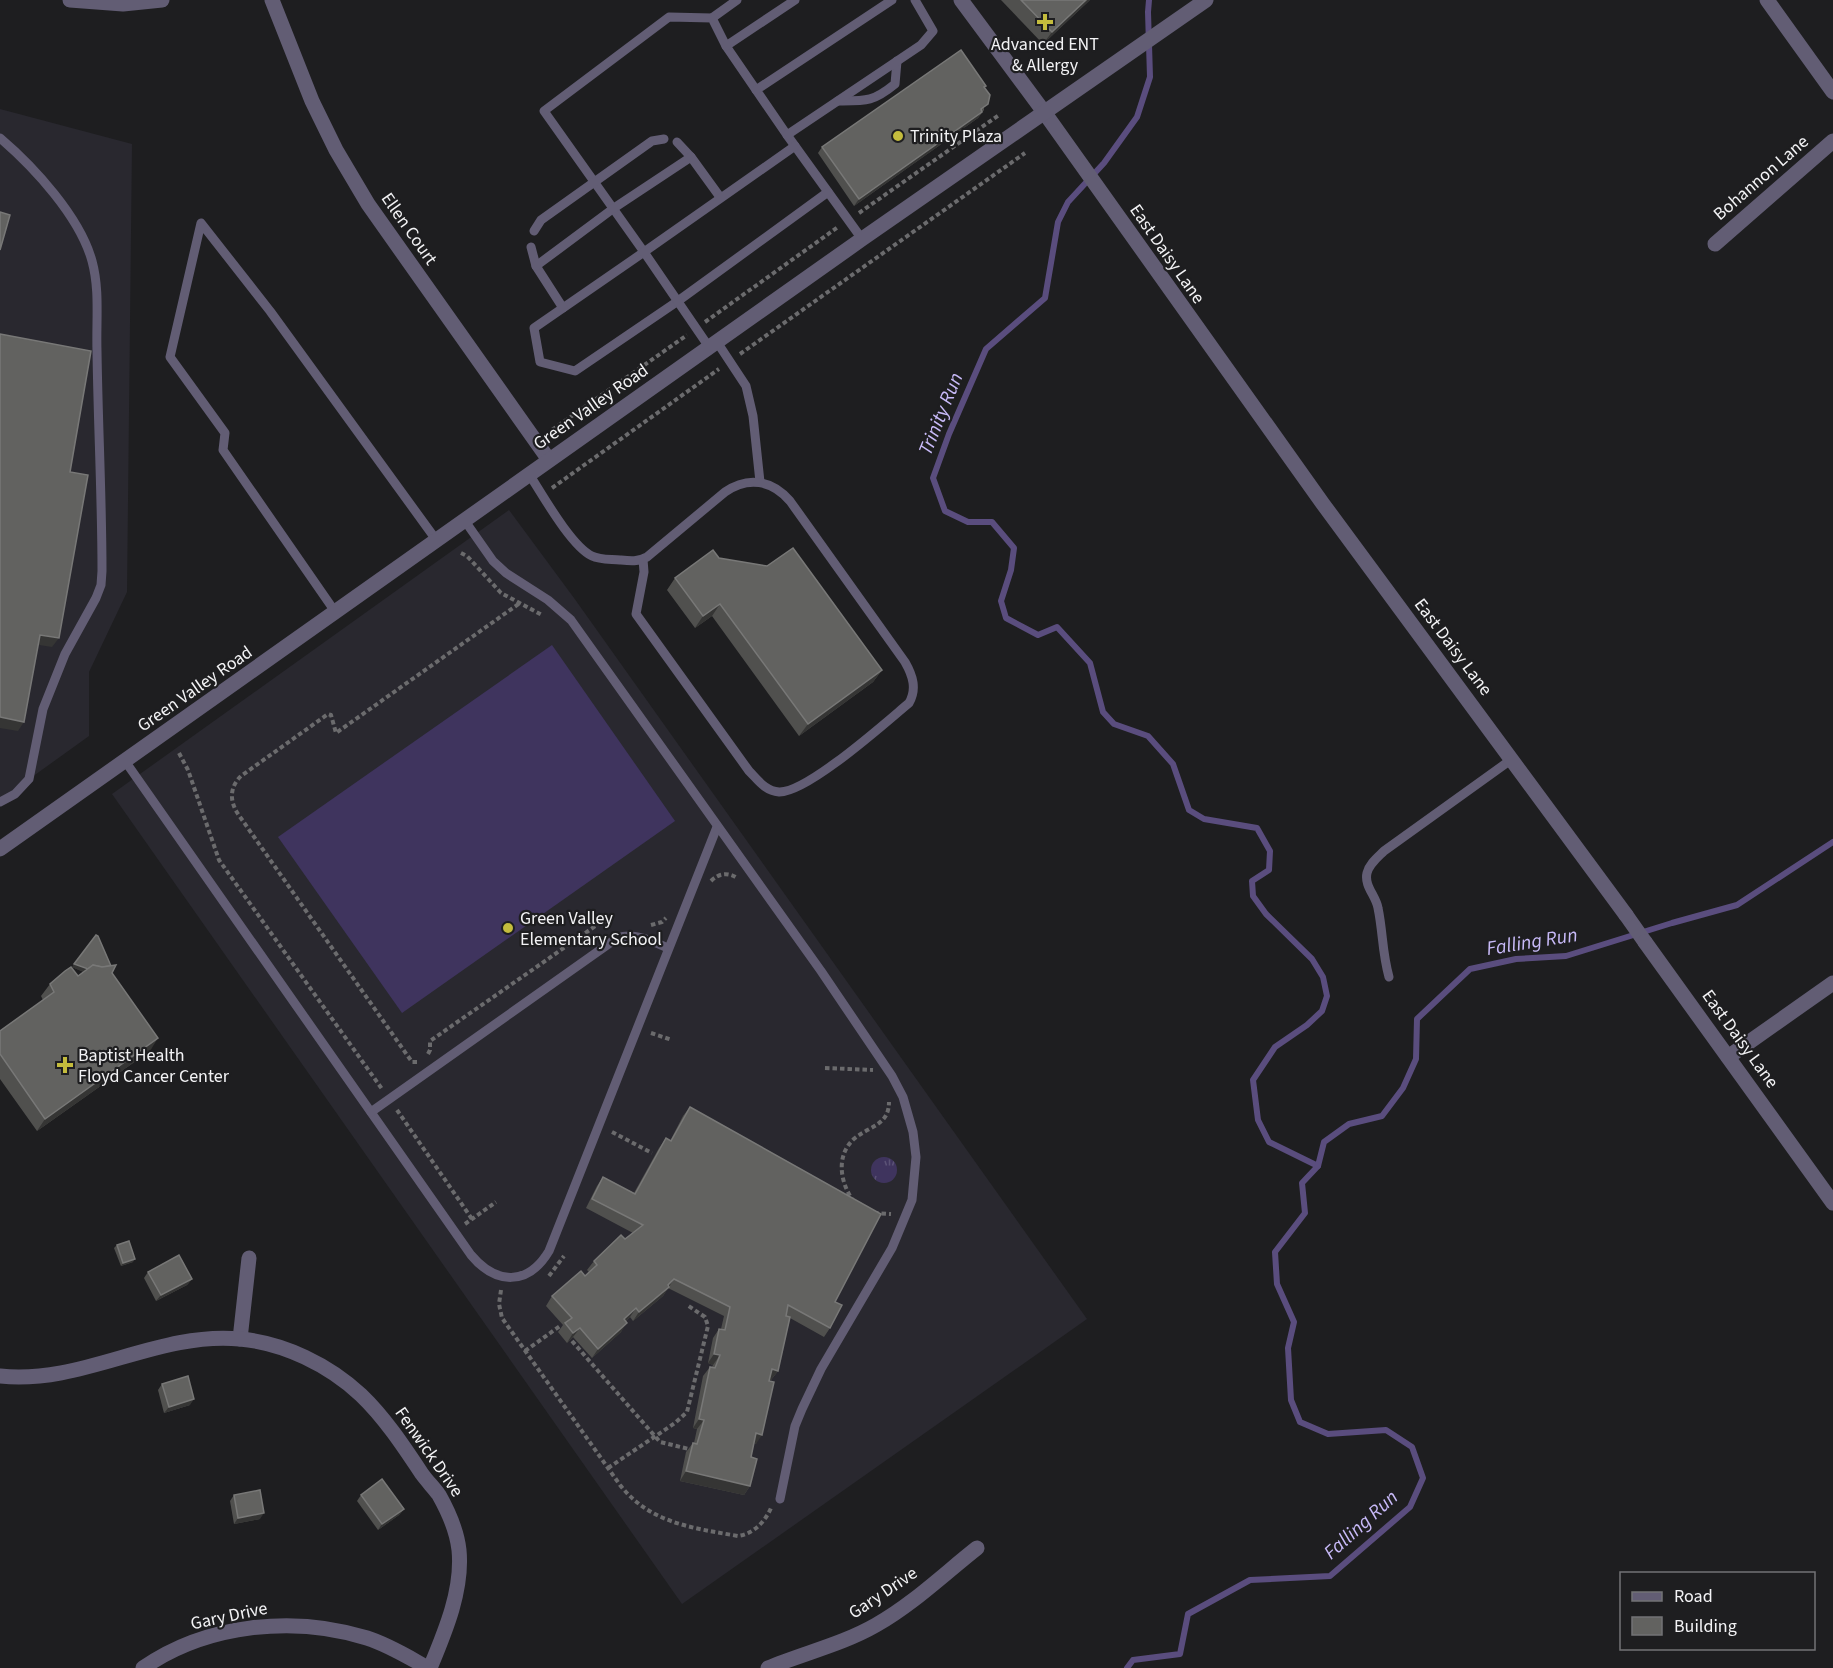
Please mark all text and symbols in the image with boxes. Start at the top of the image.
marker: Advanced ENT & Allergy [1036,13,1054,31]
place label: Advanced ENT & Allergy [991,32,1099,78]
place label: Trinity Plaza [910,124,1002,149]
marker: Trinity Plaza [891,129,905,143]
street label: Bohannon Lane [1708,130,1814,226]
street label: Ellen Court [375,188,443,270]
street label: East Daisy Lane [1123,199,1211,309]
street label: Green Valley Road [528,358,654,456]
water label: Trinity Run [912,368,970,460]
street label: East Daisy Lane [1408,593,1498,701]
street label: Green Valley Road [132,640,258,738]
place label: Green Valley Elementary School [520,906,662,952]
marker: Green Valley Elementary School [501,921,515,935]
water label: Falling Run [1484,921,1580,963]
street label: East Daisy Lane [1696,985,1784,1093]
place label: Baptist Health Floyd Cancer Center [78,1043,230,1089]
marker: Baptist Health Floyd Cancer Center [56,1056,74,1074]
street label: Fenwick Drive [389,1402,469,1502]
water label: Falling Run [1318,1484,1404,1566]
street label: Gary Drive [844,1561,922,1625]
legend [1620,1572,1815,1650]
text: Road [1674,1584,1713,1609]
street label: Gary Drive [188,1596,270,1636]
text: Building [1674,1614,1737,1639]

